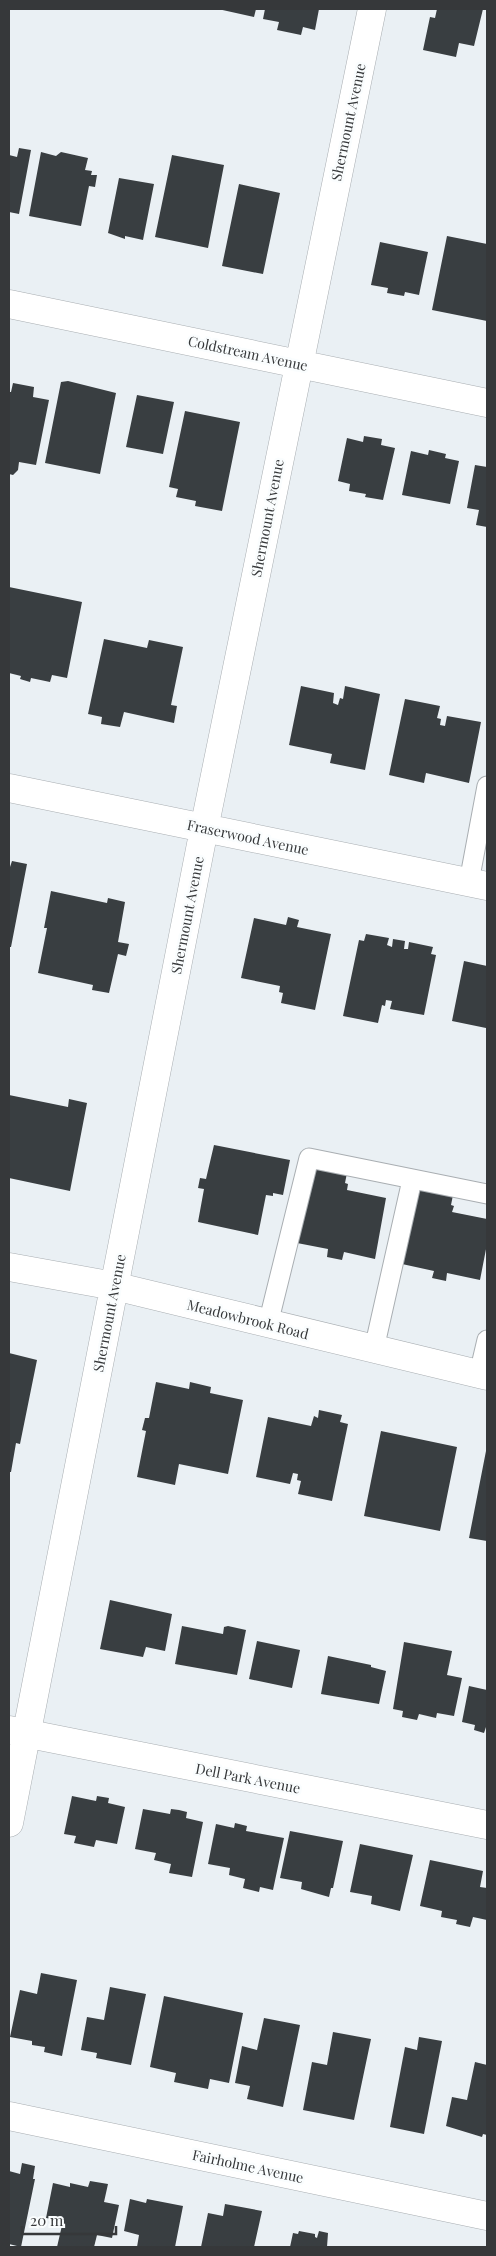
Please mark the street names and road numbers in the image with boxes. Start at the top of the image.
street label: Shermount Avenue [326,62,370,182]
street label: Coldstream Avenue [186,331,310,375]
street label: Shermount Avenue [246,457,288,579]
street label: Fraserwood Avenue [185,815,311,859]
street label: Shermount Avenue [166,854,208,976]
street label: Shermount Avenue [88,1252,130,1374]
street label: Meadowbrook Road [185,1295,311,1343]
street label: Dell Park Avenue [194,1759,302,1797]
street label: Fairholme Avenue [191,2145,305,2187]

